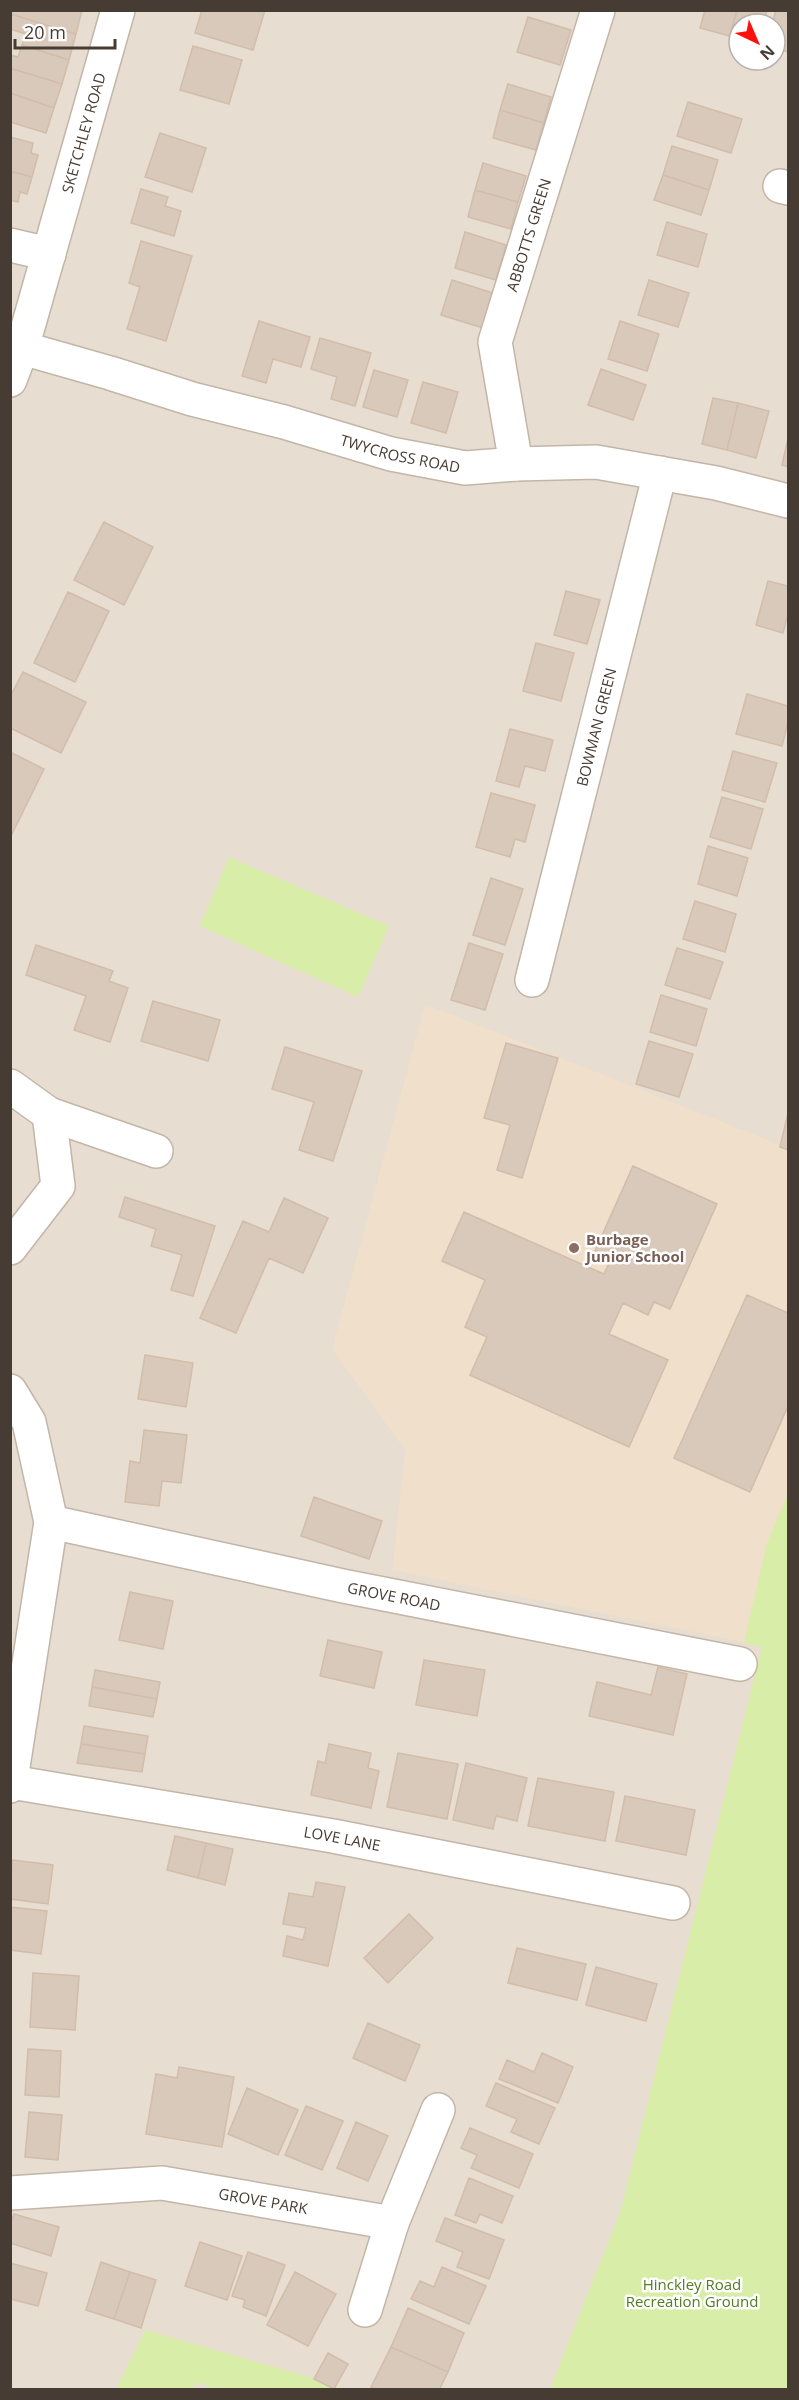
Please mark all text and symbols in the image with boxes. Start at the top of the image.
scale bar [15,12,116,50]
north arrow [727,12,787,72]
text: 20 m [24,20,66,44]
text: N [755,40,780,65]
street label: SKETCHLEY ROAD [57,70,110,195]
street label: ABBOTTS GREEN [501,176,555,294]
street label: TWYCROSS ROAD [338,429,462,477]
street label: BOWMAN GREEN [571,666,620,788]
place label: Burbage Junior School [584,1229,684,1266]
marker: Burbage Junior School [567,1241,581,1255]
street label: GROVE ROAD [346,1577,442,1615]
street label: LOVE LANE [302,1821,382,1855]
street label: GROVE PARK [217,2183,310,2218]
park label: Hinckley Road Recreation Ground [626,2274,758,2311]

